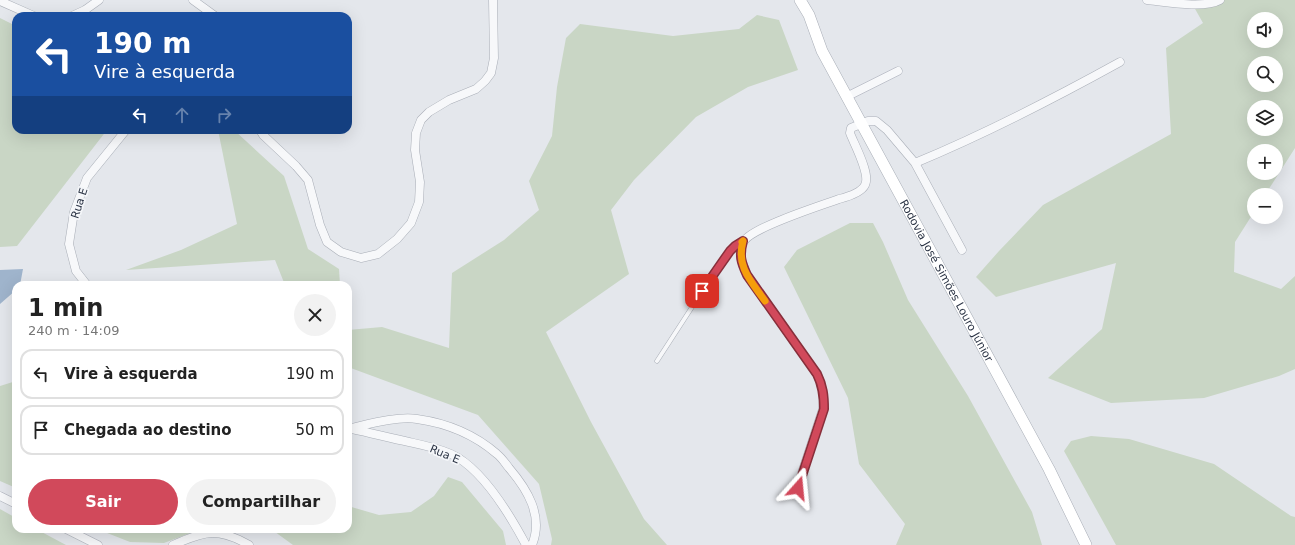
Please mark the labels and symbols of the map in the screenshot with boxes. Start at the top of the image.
street label: Rua E [68,186,91,220]
street label: Rodovia José Simões Louro Júnior [897,197,996,365]
pin [685,274,719,308]
street label: Rua E [428,442,462,467]
position arrow [777,467,819,509]

